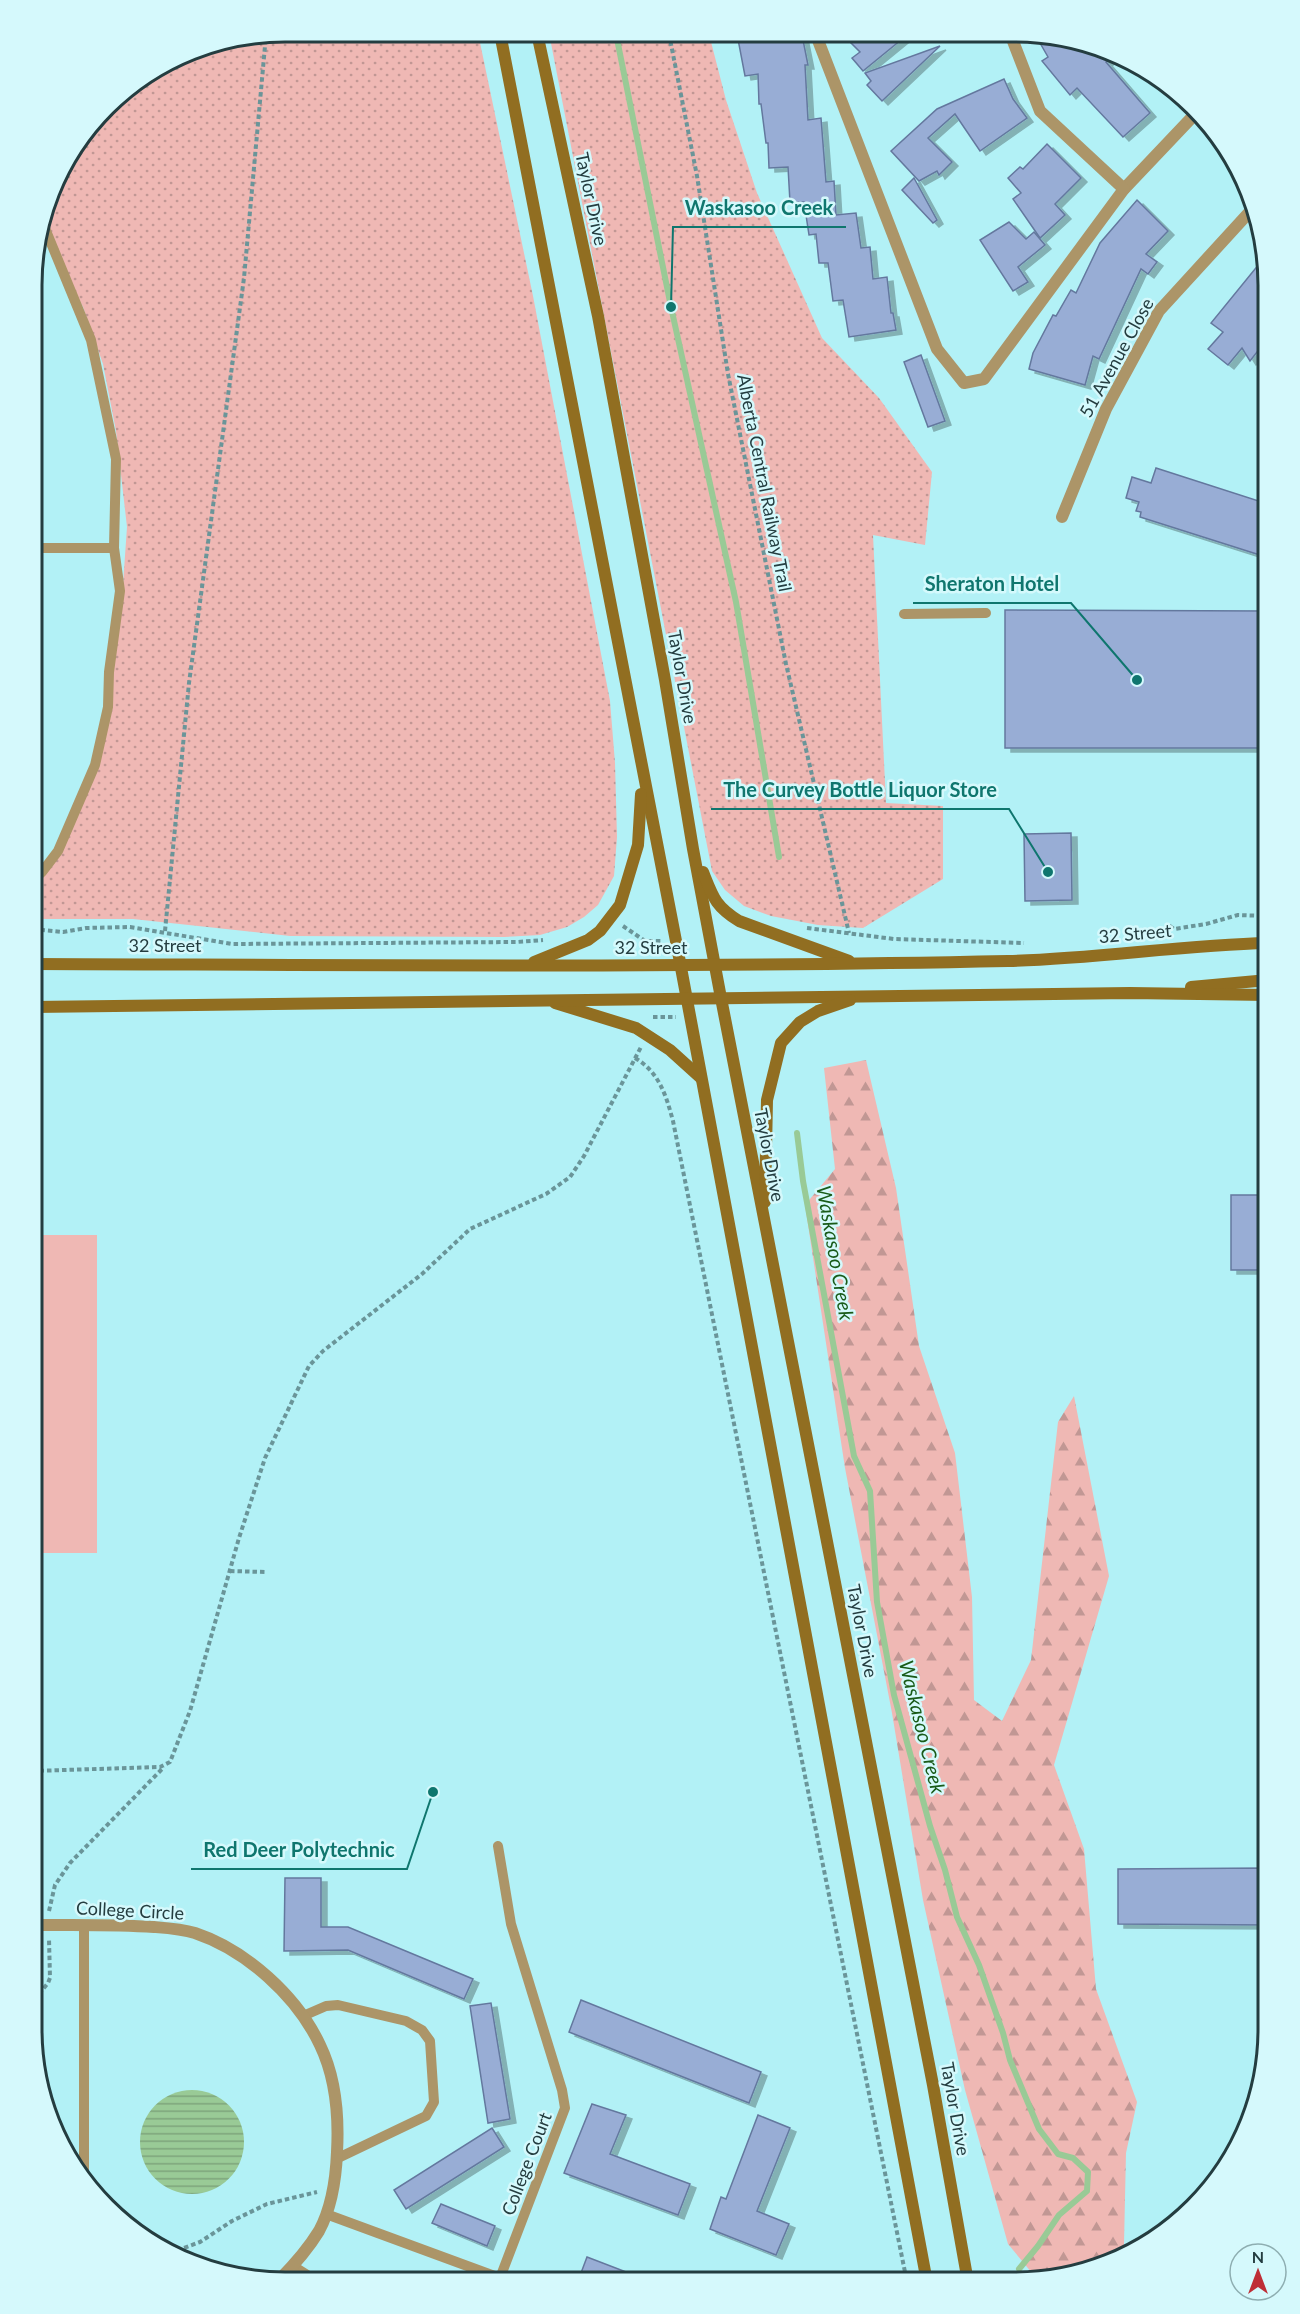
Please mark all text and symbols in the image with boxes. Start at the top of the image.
street label: Taylor Drive [571,150,613,247]
callout: Waskasoo Creek [673,189,846,227]
text: Waskasoo Creek [685,195,834,219]
street label: 51 Avenue Close [1074,294,1158,421]
street label: Alberta Central Railway Trail [733,372,797,594]
callout: Sheraton Hotel [913,565,1071,603]
text: Sheraton Hotel [925,571,1059,595]
street label: Taylor Drive [664,628,702,725]
callout: The Curvey Bottle Liquor Store [711,771,1009,809]
text: The Curvey Bottle Liquor Store [723,777,997,801]
street label: 32 Street [1098,919,1173,947]
street label: 32 Street [129,934,202,956]
street label: 32 Street [615,936,688,958]
street label: Taylor Drive [750,1106,790,1203]
water label: Waskasoo Creek [812,1184,860,1323]
street label: Taylor Drive [843,1582,883,1679]
water label: Waskasoo Creek [895,1658,951,1796]
callout: Red Deer Polytechnic [191,1831,407,1869]
text: Red Deer Polytechnic [203,1837,395,1861]
street label: College Circle [75,1896,185,1924]
street label: Taylor Drive [937,2060,975,2157]
street label: College Court [496,2109,556,2218]
north arrow [1228,2242,1288,2302]
text: N [1252,2247,1264,2266]

